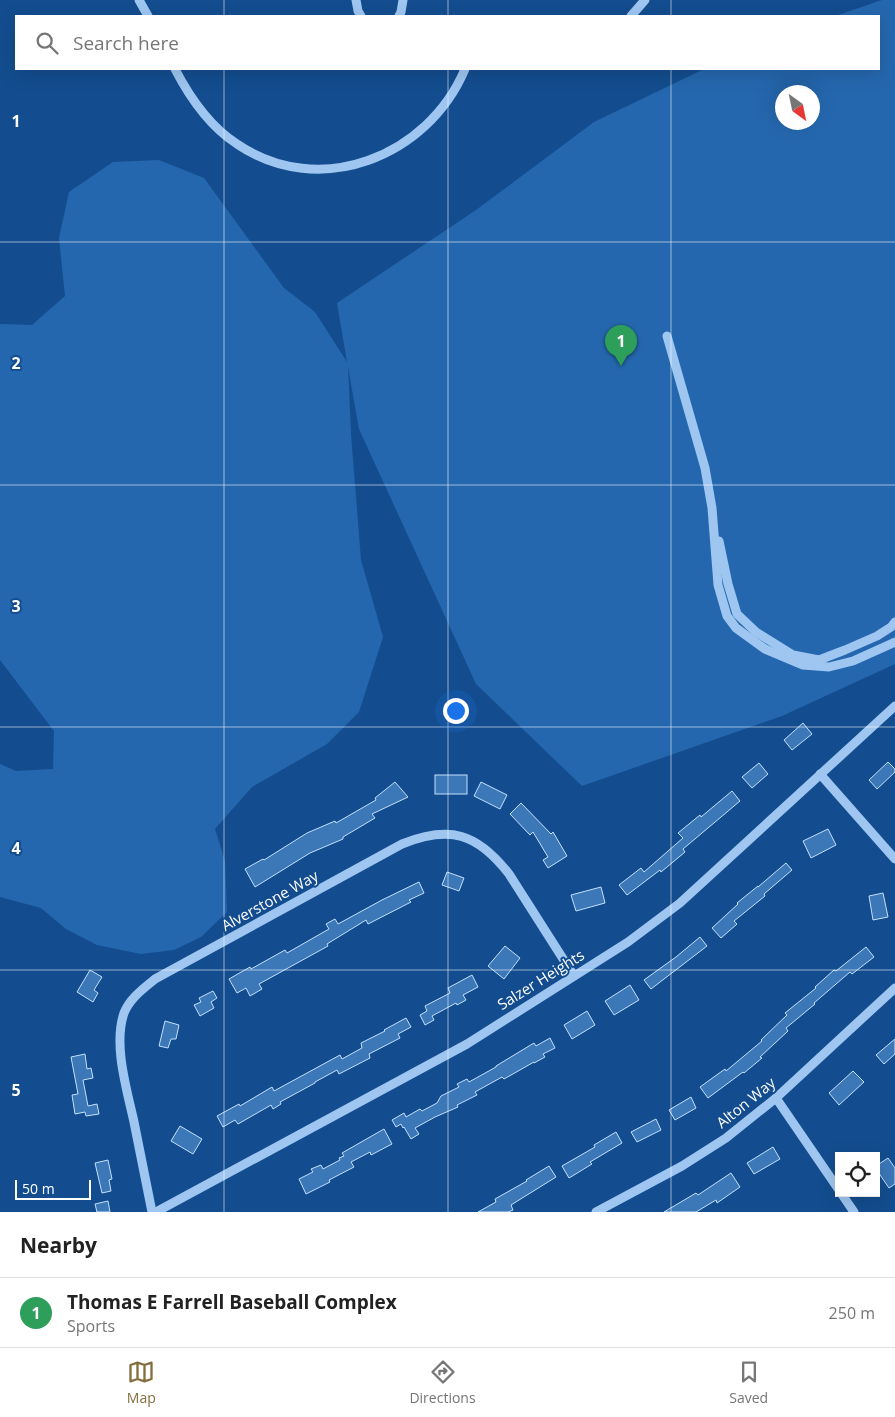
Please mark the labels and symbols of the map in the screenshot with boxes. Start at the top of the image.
north arrow [775,85,820,130]
text: 1 [11,110,21,132]
pin: 1 [605,325,637,366]
text: 2 [11,352,21,374]
text: 3 [11,595,21,617]
your location [443,698,469,724]
text: 4 [11,837,21,859]
street label: Alverstone Way [217,865,322,935]
street label: Salzer Heights [493,944,588,1014]
street label: Alton Way [712,1072,779,1132]
text: 5 [11,1079,21,1101]
scale bar [15,1177,91,1200]

